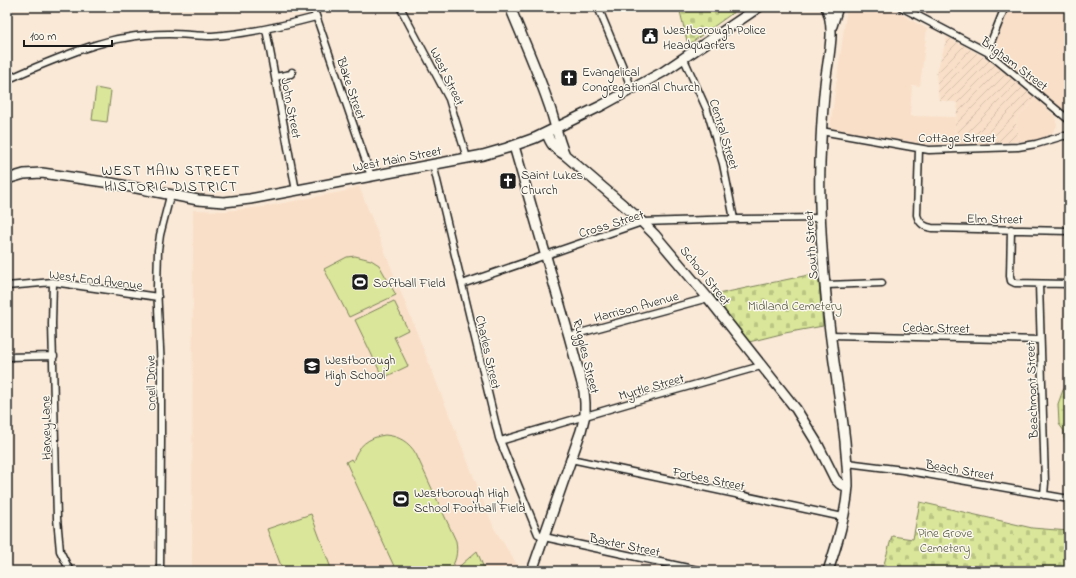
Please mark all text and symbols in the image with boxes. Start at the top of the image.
place label: Westborough Police Headquarters [663,21,766,55]
scale bar [24,22,112,48]
public building icon: Westborough Police Headquarters [640,26,660,46]
text: 100 m [30,28,57,46]
street label: Brigham Street [975,32,1052,97]
street label: West Street [424,44,469,110]
street label: Blake Street [331,54,370,123]
place label: Evangelical Congregational Church [582,63,700,98]
church icon: Evangelical Congregational Church [559,68,579,88]
street label: John Street [275,76,306,141]
street label: Central Street [704,97,744,173]
street label: Cottage Street [918,129,996,149]
street label: West Main Street [351,141,444,177]
district label: WEST MAIN STREET HISTORIC DISTRICT [102,161,240,198]
place label: Saint Lukes Church [521,166,583,200]
church icon: Saint Lukes Church [498,171,518,191]
street label: Cross Street [577,205,647,243]
street label: South Street [800,209,823,280]
street label: Elm Street [967,210,1024,229]
street label: School Street [675,242,735,310]
street label: West End Avenue [48,265,144,296]
sports icon: Softball Field [350,272,370,292]
place label: Softball Field [373,274,446,293]
street label: Harrison Avenue [592,287,681,328]
park label: Midland Cemetery [748,297,842,317]
street label: Charles Street [470,314,505,392]
street label: Ruggles Street [566,317,604,397]
street label: Cedar Street [902,318,970,339]
street label: Beachmont Street [1021,340,1044,440]
place label: Westborough High School [325,351,395,386]
street label: Oneil Drive [142,355,161,411]
school or university icon: Westborough High School [302,356,322,376]
street label: Myrtle Street [616,369,687,407]
street label: Harvey Lane [36,395,58,460]
street label: Beach Street [923,455,996,486]
street label: Forbes Street [670,462,747,497]
place label: Westborough High School Football Field [414,484,526,518]
sports icon: Westborough High School Football Field [391,489,411,509]
park label: Pine Grove Cemetery [918,524,973,559]
street label: Baxter Street [587,528,662,562]

